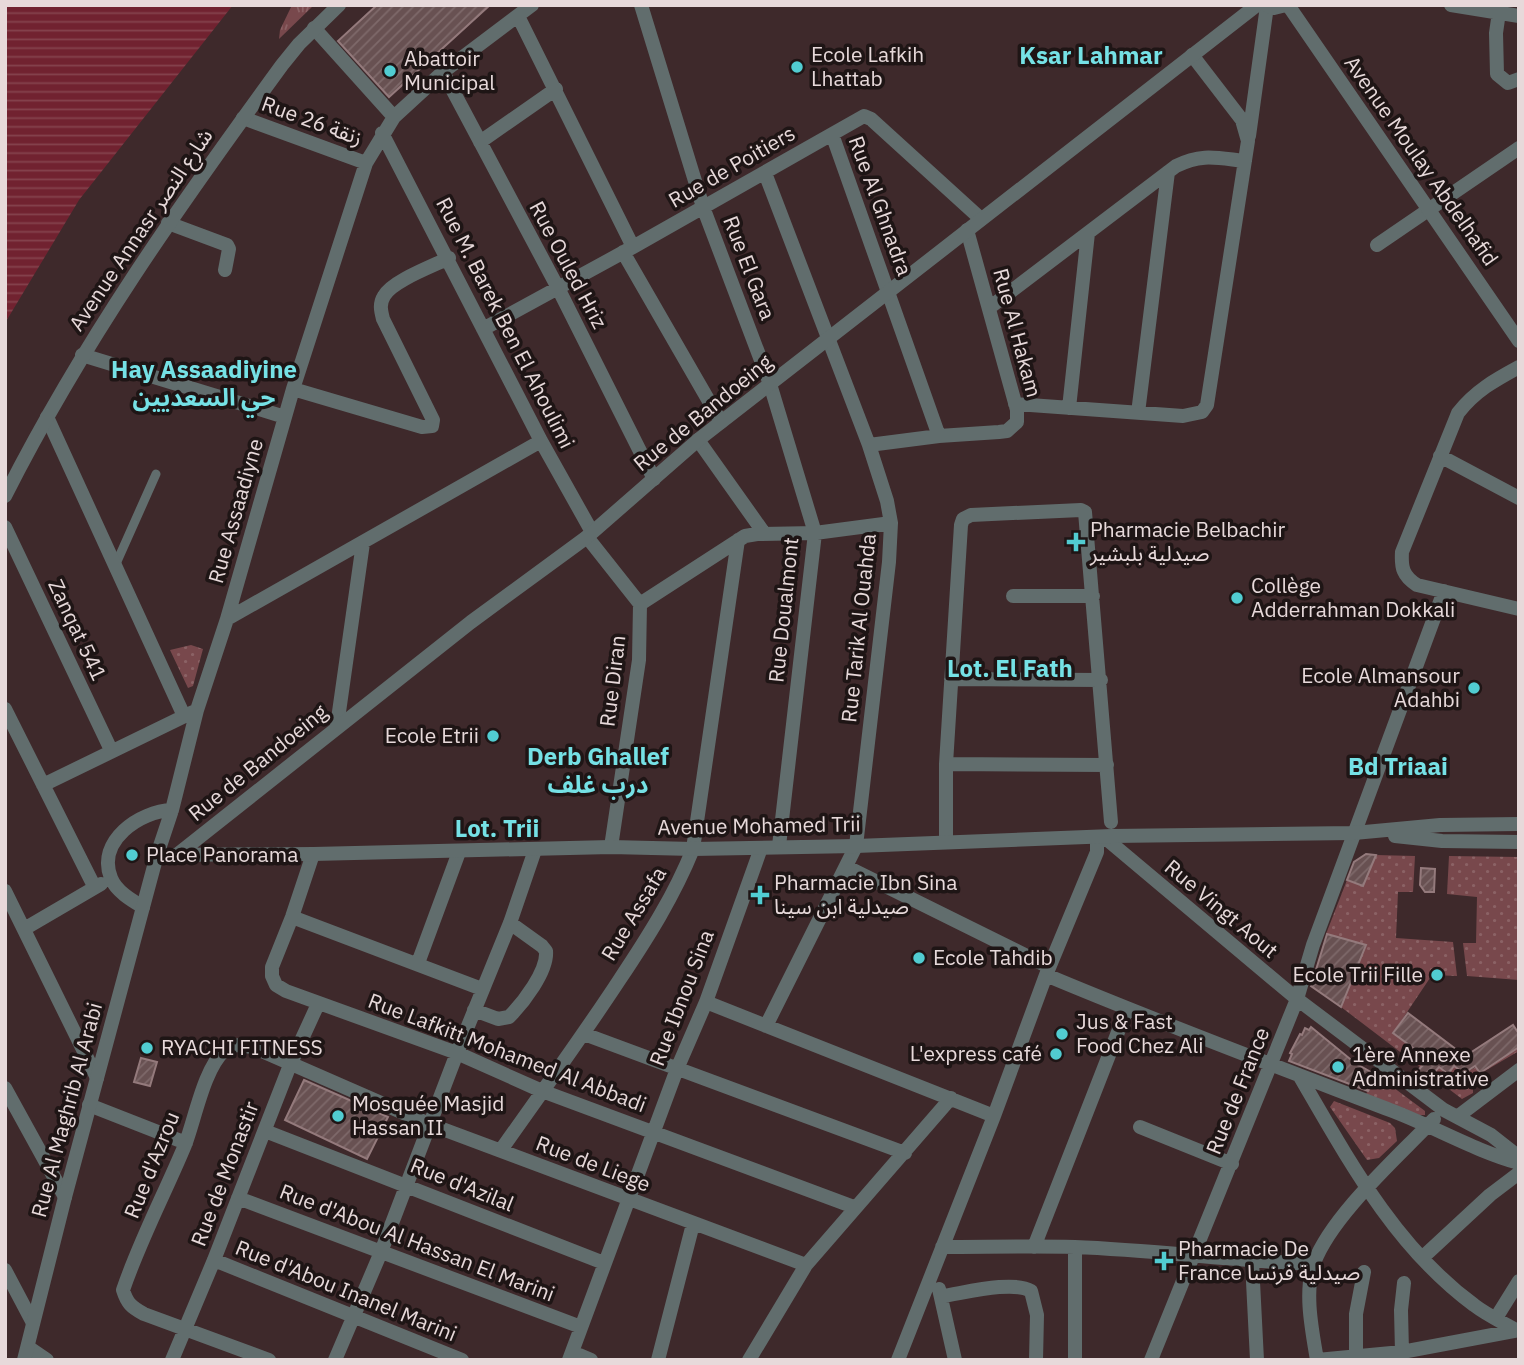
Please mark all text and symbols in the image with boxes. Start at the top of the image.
district label: Ksar Lahmar [1019,39,1163,71]
place label: Ecole Lafkih Lhattab [811,40,924,92]
place label: Abattoir Municipal [404,44,495,96]
street label: Avenue Moulay Abdelhafid [1339,50,1505,271]
marker: Ecole Lafkih Lhattab [789,59,805,75]
marker: Abattoir Municipal [382,63,398,79]
street label: Rue 26 زنقة [258,89,367,151]
street label: Rue de Poitiers [663,119,800,214]
street label: Avenue Annasr شارع النصر [62,123,220,337]
street label: Rue Al Ghnadra [843,132,919,279]
street label: Rue M. Barek Ben El Ahoulimi [430,192,582,453]
street label: Rue Ouled Hriz [524,196,614,333]
street label: Rue El Gara [717,212,783,324]
street label: Rue Al Hakam [987,265,1049,400]
street label: Rue de Bandoeing [627,348,778,477]
district label: Hay Assaadiyine حي السعديين [111,353,297,418]
street label: Rue Assaadiyne [201,435,269,586]
place label: Pharmacie Belbachir صيدلية بلبشير [1089,515,1286,567]
street label: Rue Tarik Al Ouahda [834,532,882,724]
marker: Pharmacie Belbachir صيدلية بلبشير [1068,534,1084,550]
street label: Rue Doualmont [761,536,805,684]
place label: Collège Adderrahman Dokkali [1251,571,1455,623]
street label: Zanqat 541 [42,574,114,685]
marker: Collège Adderrahman Dokkali [1229,590,1245,606]
street label: Rue Diran [593,634,632,728]
district label: Lot. El Fath [947,652,1073,684]
place label: Ecole Almansour Adahbi [1301,661,1460,713]
marker: Ecole Almansour Adahbi [1466,680,1482,696]
street label: Rue de Bandoeing [182,698,333,827]
place label: Ecole Etrii [385,721,479,749]
marker: Ecole Etrii [485,728,501,744]
district label: Derb Ghallef درب غلف [527,740,669,800]
district label: Bd Triaai [1348,750,1448,782]
street label: Avenue Mohamed Trii [657,809,861,841]
district label: Lot. Trii [455,812,539,844]
place label: Place Panorama [146,840,298,868]
marker: Place Panorama [124,847,140,863]
street label: Rue Vingt Aout [1159,853,1284,964]
street label: Rue Assafa [594,861,672,966]
place label: Pharmacie Ibn Sina صيدلية ابن سينا [774,868,957,920]
marker: Pharmacie Ibn Sina صيدلية ابن سينا [752,887,768,903]
street label: Rue Ibnou Sina [642,926,720,1070]
place label: Ecole Tahdib [933,943,1053,971]
marker: Ecole Tahdib [911,950,927,966]
place label: Ecole Trii Fille [1293,960,1423,988]
marker: Ecole Trii Fille [1429,967,1445,983]
street label: Rue Lafkitt Mohamed Al Abbadi [364,986,650,1118]
street label: Rue Al Maghrib Al Arabi [24,999,108,1220]
place label: Jus & Fast Food Chez Ali [1076,1007,1203,1059]
street label: Rue de France [1199,1023,1275,1158]
marker: Jus & Fast Food Chez Ali [1054,1026,1070,1042]
place label: RYACHI FITNESS [161,1033,323,1061]
place label: L'express café [910,1039,1042,1067]
marker: RYACHI FITNESS [139,1040,155,1056]
place label: 1ère Annexe Administrative [1352,1040,1489,1092]
marker: L'express café [1048,1046,1064,1062]
marker: 1ère Annexe Administrative [1330,1059,1346,1075]
place label: Mosquée Masjid Hassan II [352,1089,504,1141]
street label: Rue de Monastir [184,1097,265,1250]
street label: Rue d'Azrou [117,1107,185,1222]
marker: Mosquée Masjid Hassan II [330,1108,346,1124]
street label: Rue de Liege [532,1128,655,1198]
street label: Rue d'Azilal [406,1151,519,1218]
street label: Rue d'Abou Al Hassan El Marini [276,1177,559,1308]
street label: Rue d'Abou Inanel Marini [232,1233,461,1347]
place label: Pharmacie De France صيدلية فرنسا [1178,1234,1360,1286]
marker: Pharmacie De France صيدلية فرنسا [1156,1253,1172,1269]

